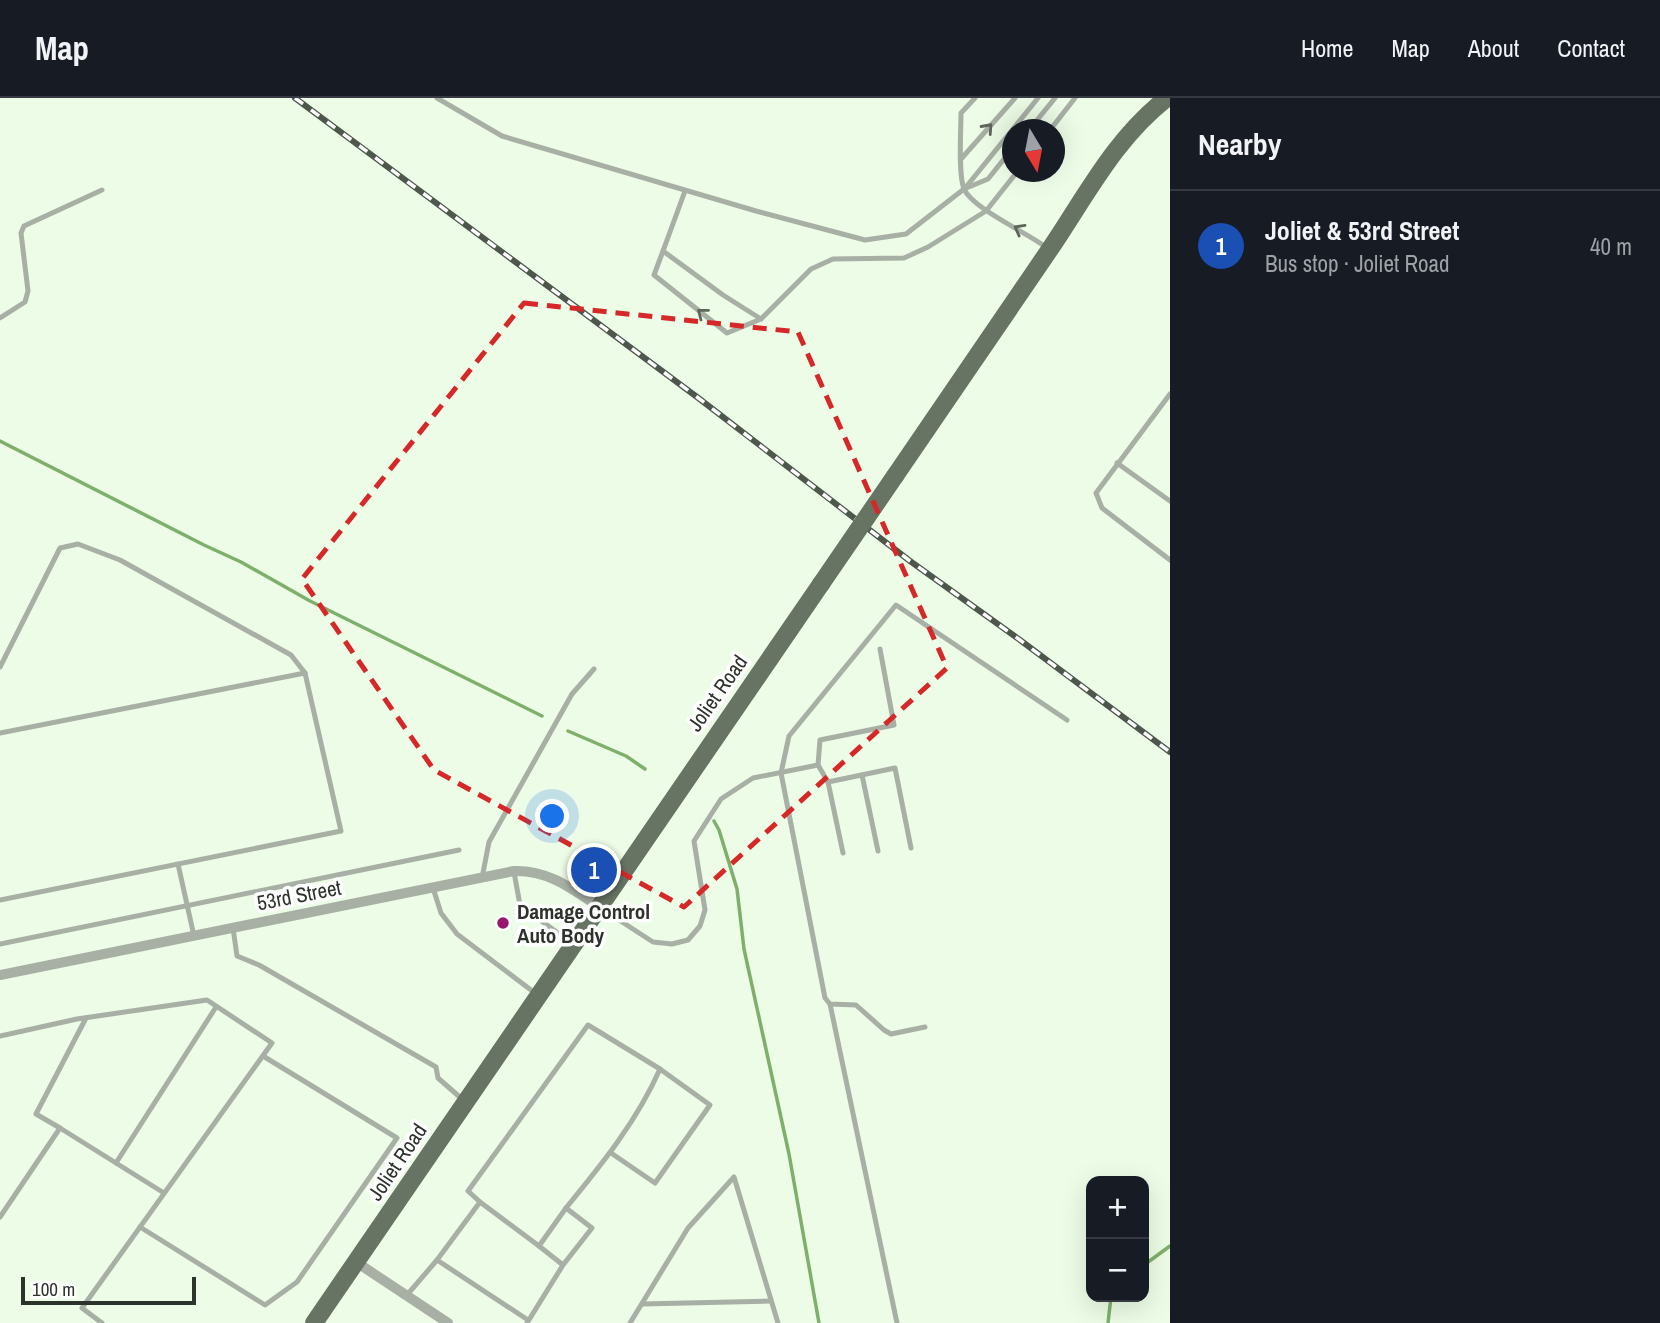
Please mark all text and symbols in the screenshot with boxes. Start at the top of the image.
text: Map [35,26,89,70]
text: Home [1301,32,1353,64]
text: Map [1391,32,1430,64]
text: About [1468,32,1519,64]
text: Contact [1557,32,1625,64]
north arrow [1002,119,1065,182]
one-way arrow [980,123,992,136]
text: Nearby [1198,124,1281,164]
text: Joliet & 53rd Street [1265,213,1459,248]
one-way arrow [1013,224,1026,237]
text: 1 [1216,231,1226,262]
text: 40 m [1590,231,1632,262]
text: Bus stop · Joliet Road [1265,248,1450,279]
one-way arrow [698,309,710,322]
street label: Joliet Road [680,649,754,737]
your location [535,799,569,833]
pin: 1 [571,844,617,896]
street label: 53rd Street [254,873,344,917]
place label: Damage Control Auto Body [517,897,650,950]
marker: Damage Control Auto Body [495,915,511,931]
street label: Joliet Road [361,1118,433,1206]
map controls [1086,1176,1149,1302]
button: + [1086,1176,1149,1239]
button: − [1086,1239,1149,1302]
scale bar [21,1274,196,1306]
text: 100 m [32,1276,75,1302]

